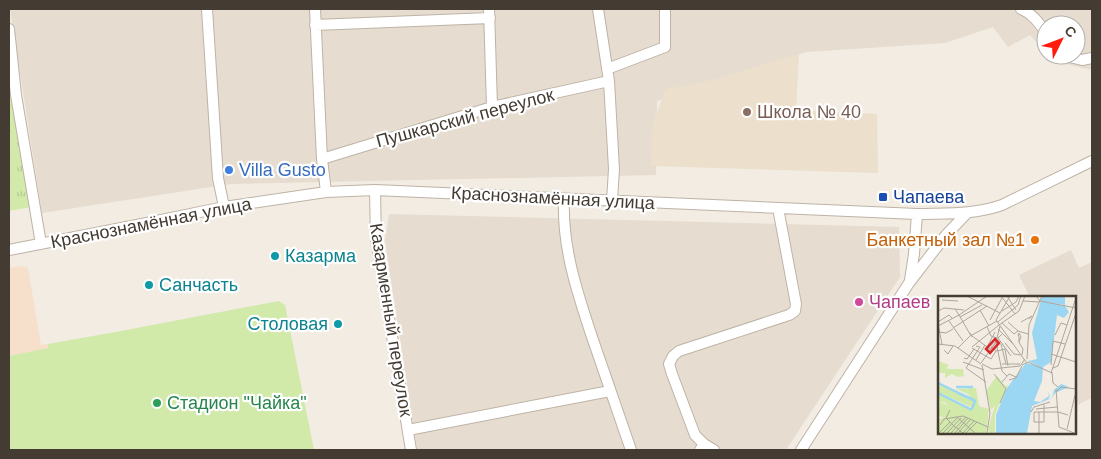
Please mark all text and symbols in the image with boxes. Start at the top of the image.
north arrow [1036,15,1086,65]
text: С [1061,22,1080,40]
street label: Пушкарский переулок [374,85,556,151]
place label: Школа № 40 [757,102,861,122]
marker: Школа № 40 [741,106,753,118]
place label: Villa Gusto [239,160,326,180]
marker: Villa Gusto [223,164,235,176]
street label: Краснознамённая улица [451,183,656,213]
place label: Чапаева [893,187,965,207]
marker: Чапаева [877,191,889,203]
street label: Краснознамённая улица [49,194,254,252]
street label: Казарменный переулок [366,222,416,418]
place label: Банкетный зал №1 [866,230,1025,250]
marker: Банкетный зал №1 [1029,234,1041,246]
place label: Казарма [285,246,357,266]
marker: Казарма [269,250,281,262]
place label: Санчасть [159,275,238,295]
marker: Санчасть [143,279,155,291]
place label: Чапаев [869,292,930,312]
marker: Чапаев [853,296,865,308]
inset map [938,296,1076,434]
place label: Столовая [248,314,328,334]
marker: Столовая [332,318,344,330]
place label: Стадион "Чайка" [167,393,307,413]
marker: Стадион "Чайка" [151,397,163,409]

